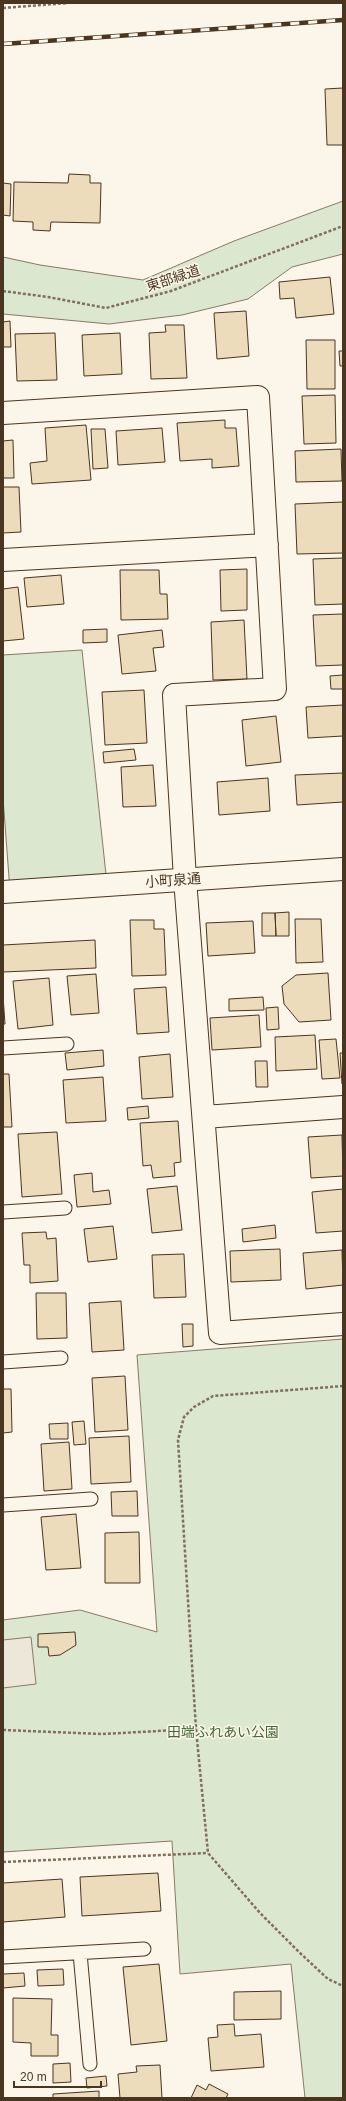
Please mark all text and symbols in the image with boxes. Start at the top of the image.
street label: 東部緑道 [144,262,202,294]
street label: 小町泉通 [145,870,201,890]
park label: 田端ふれあい公園 [167,1724,279,1740]
scale bar [14,2063,101,2089]
text: 20 m [20,2070,47,2084]

